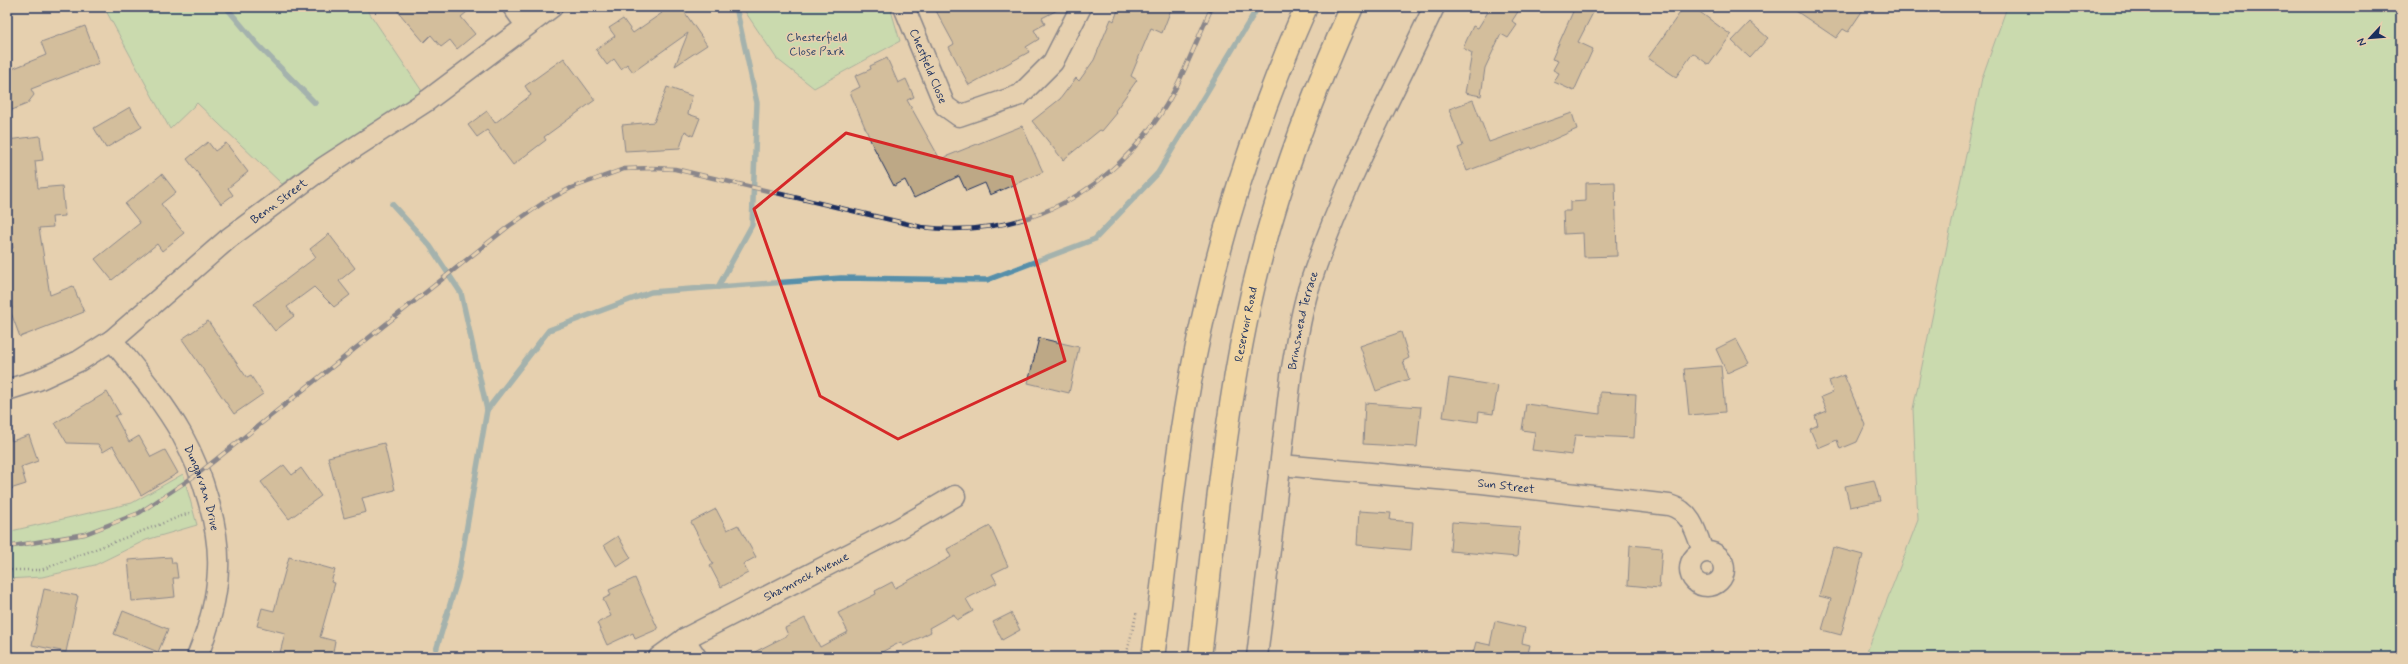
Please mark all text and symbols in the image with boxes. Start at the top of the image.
north arrow [2350,18,2390,58]
street label: Chestfield Close [905,27,950,106]
park label: Chesterfield Close Park [787,30,847,60]
text: N [2354,36,2370,48]
street label: Benn Street [248,175,311,228]
street label: Brinsmead Terrace [1285,269,1323,371]
street label: Reservoir Road [1231,285,1262,363]
street label: Dungarvan Drive [179,443,222,532]
street label: Sun Street [1477,476,1536,498]
street label: Shamrock Avenue [761,549,852,606]

